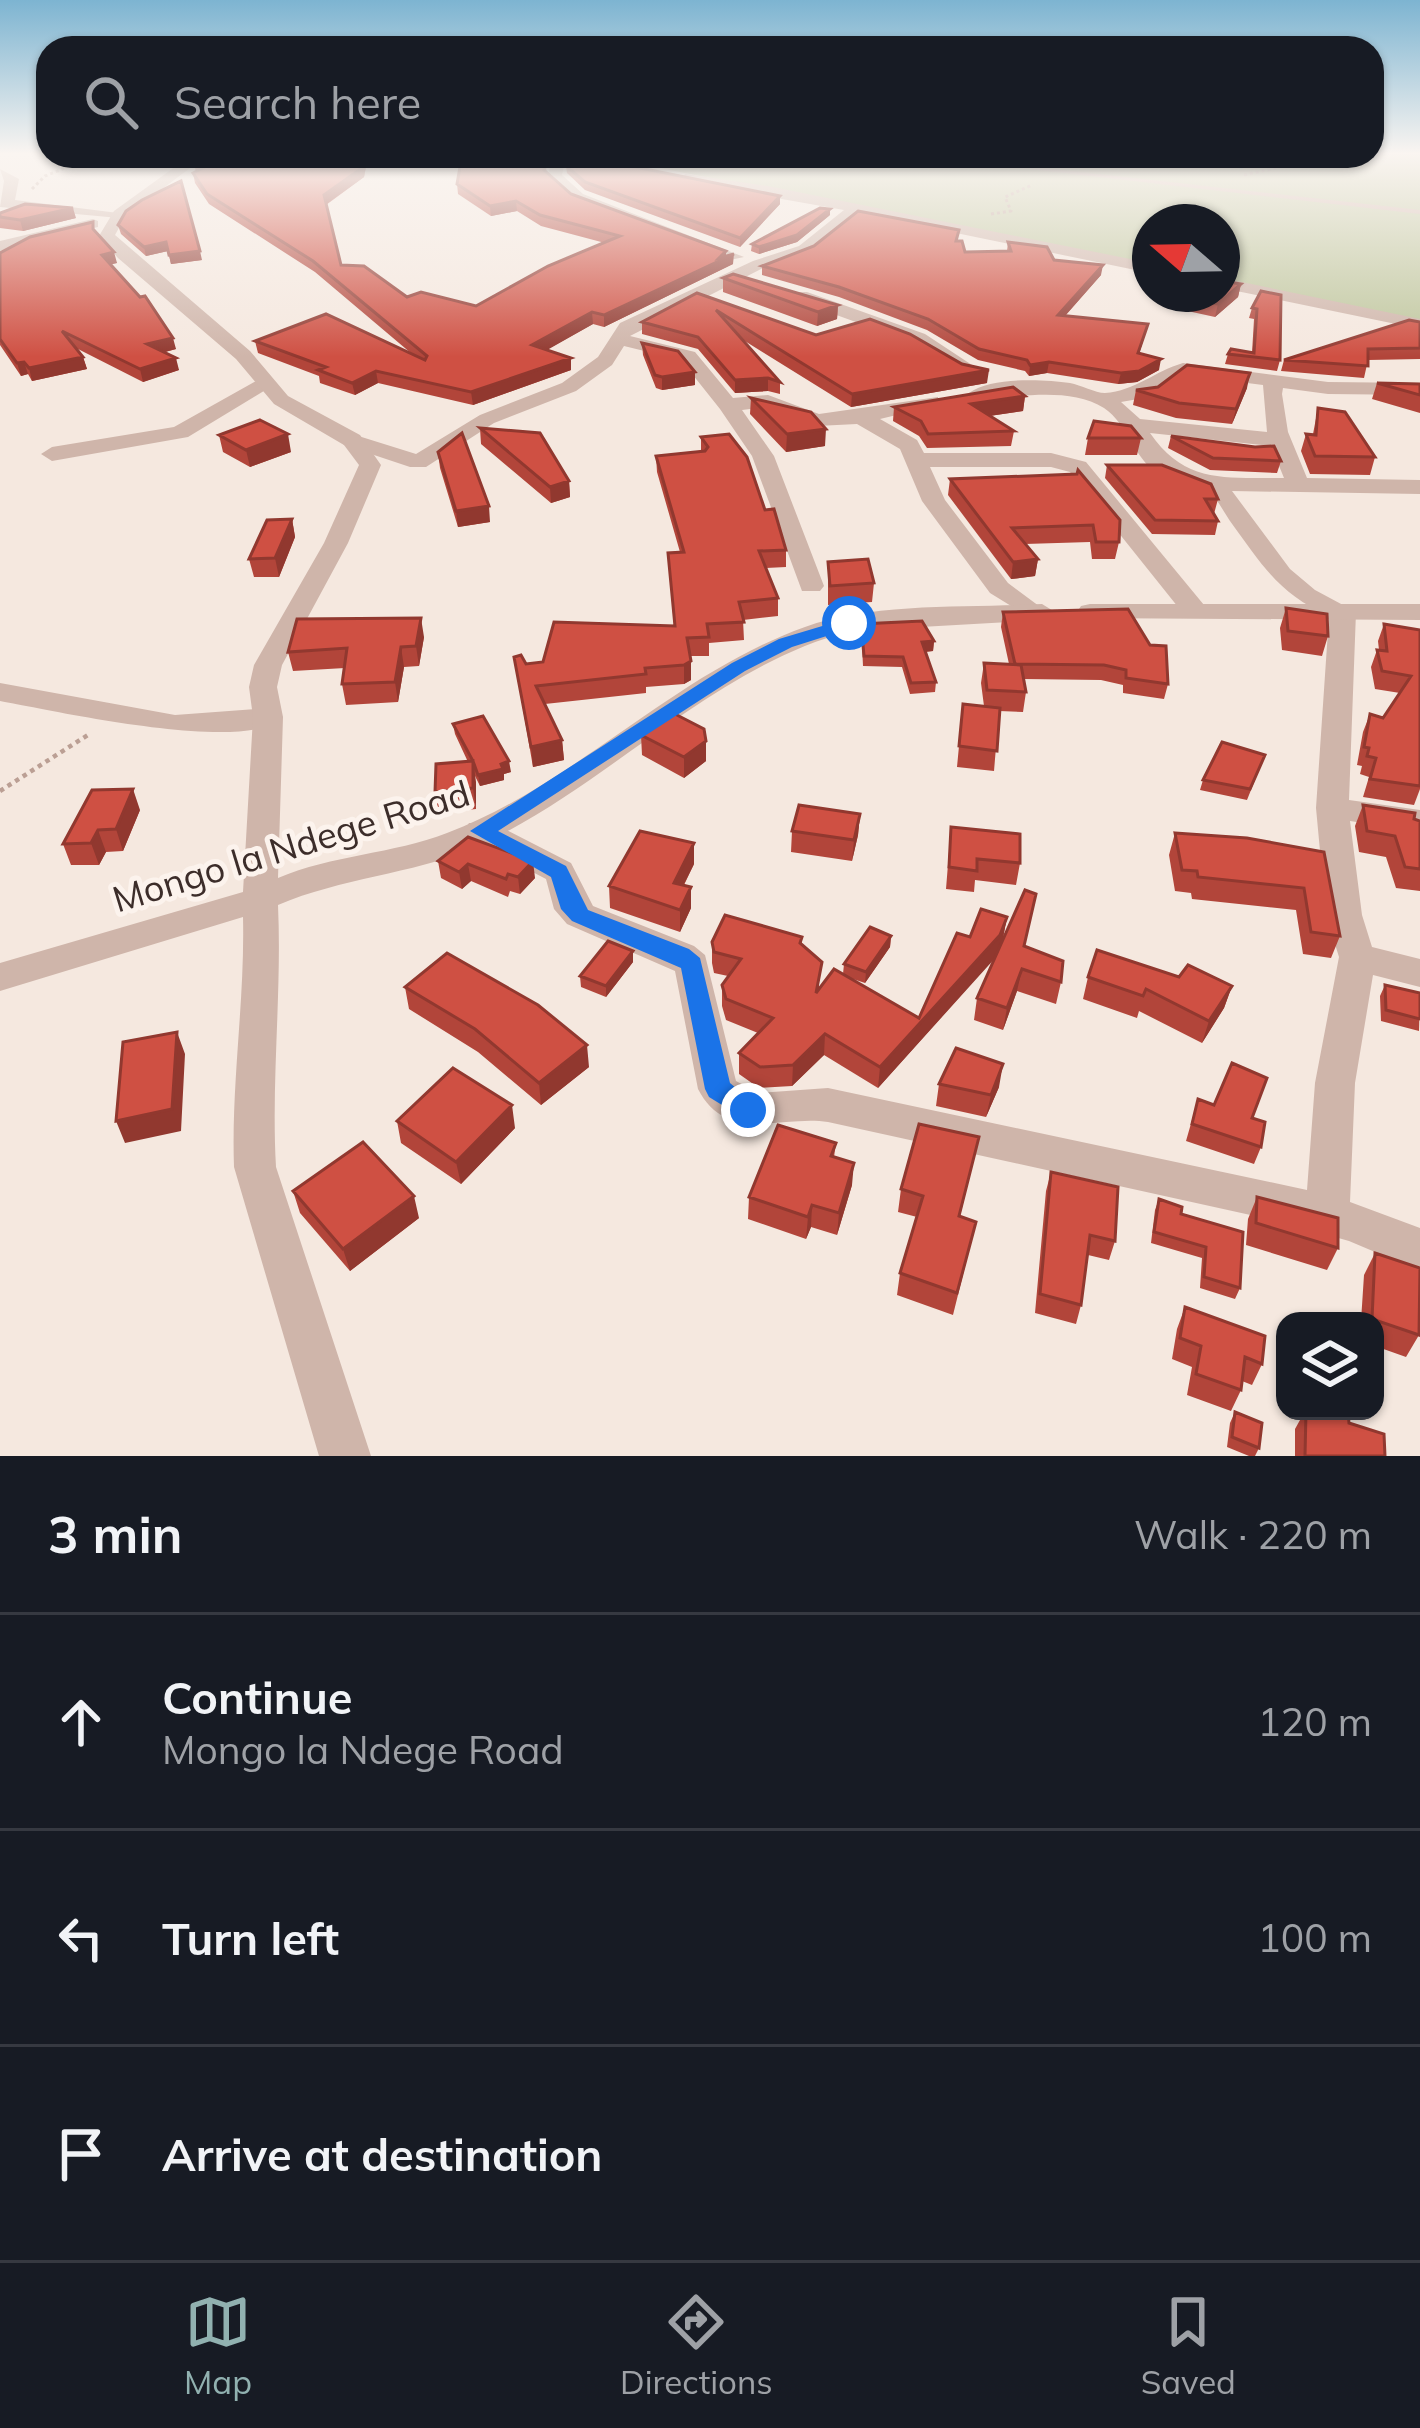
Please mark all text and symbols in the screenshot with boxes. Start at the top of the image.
search box [36,36,1384,168]
icon: search [78,69,144,135]
text: Search here [174,74,421,130]
north arrow [1132,204,1240,312]
route start [822,596,876,650]
street label: Mongo la Ndege Road [107,770,475,921]
route end [721,1083,775,1137]
map controls [1276,1312,1384,1420]
button: layers [1276,1312,1384,1420]
text: 3 min [48,1502,183,1566]
text: Walk · 220 m [1134,1510,1372,1559]
text: Continue [162,1669,352,1725]
icon: ahead [48,1689,114,1755]
text: 120 m [1257,1697,1372,1746]
text: Mongo la Ndege Road [162,1725,564,1774]
icon: left [48,1905,114,1971]
text: Turn left [162,1910,339,1966]
text: 100 m [1257,1913,1372,1962]
icon: arrive [48,2121,114,2187]
text: Arrive at destination [162,2126,602,2182]
tab: Map [184,2289,252,2402]
tab: Directions [620,2289,773,2402]
tab: Saved [1141,2289,1236,2402]

